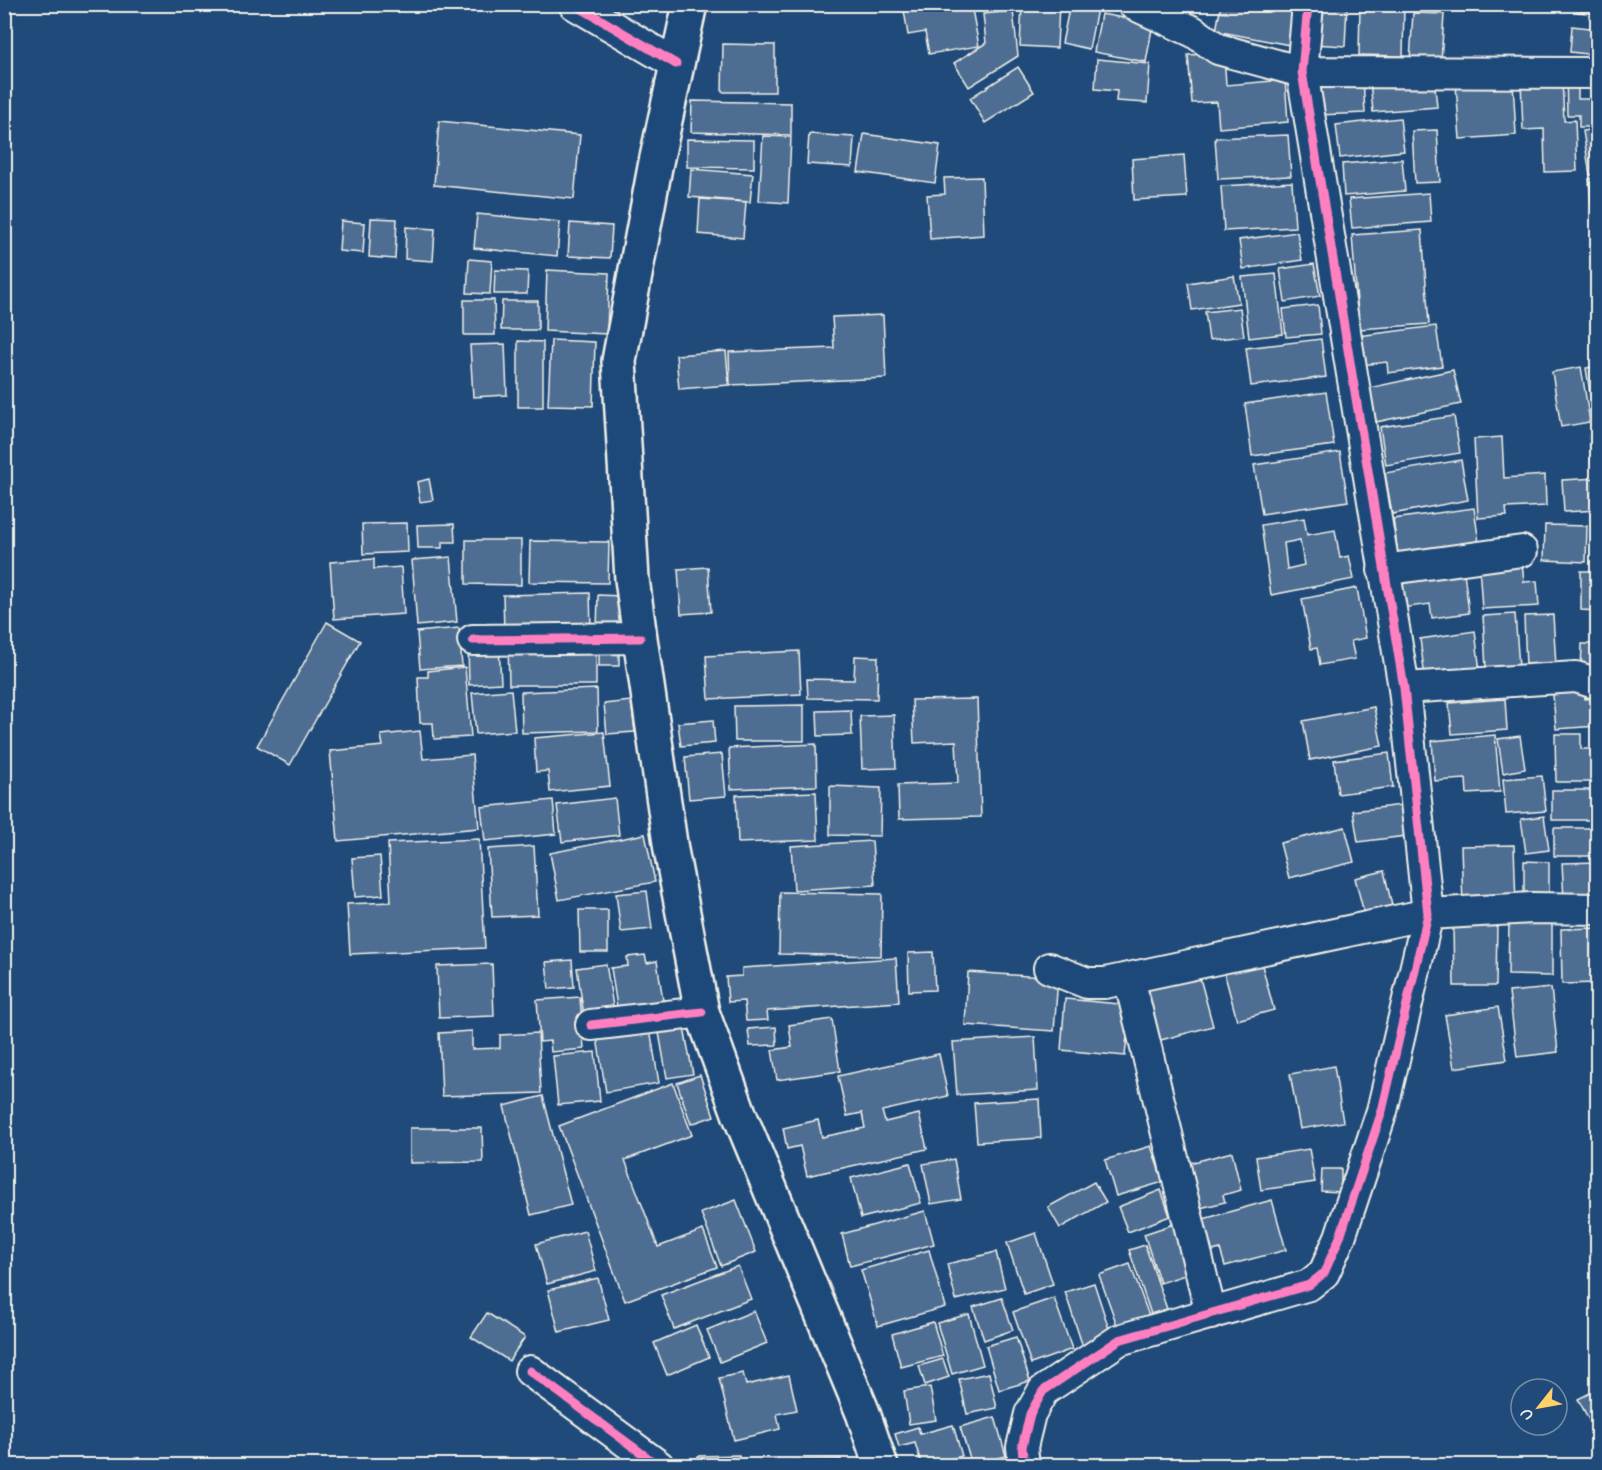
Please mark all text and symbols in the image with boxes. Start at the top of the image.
north arrow [1509,1377,1569,1437]
text: U [1516,1404,1539,1424]

